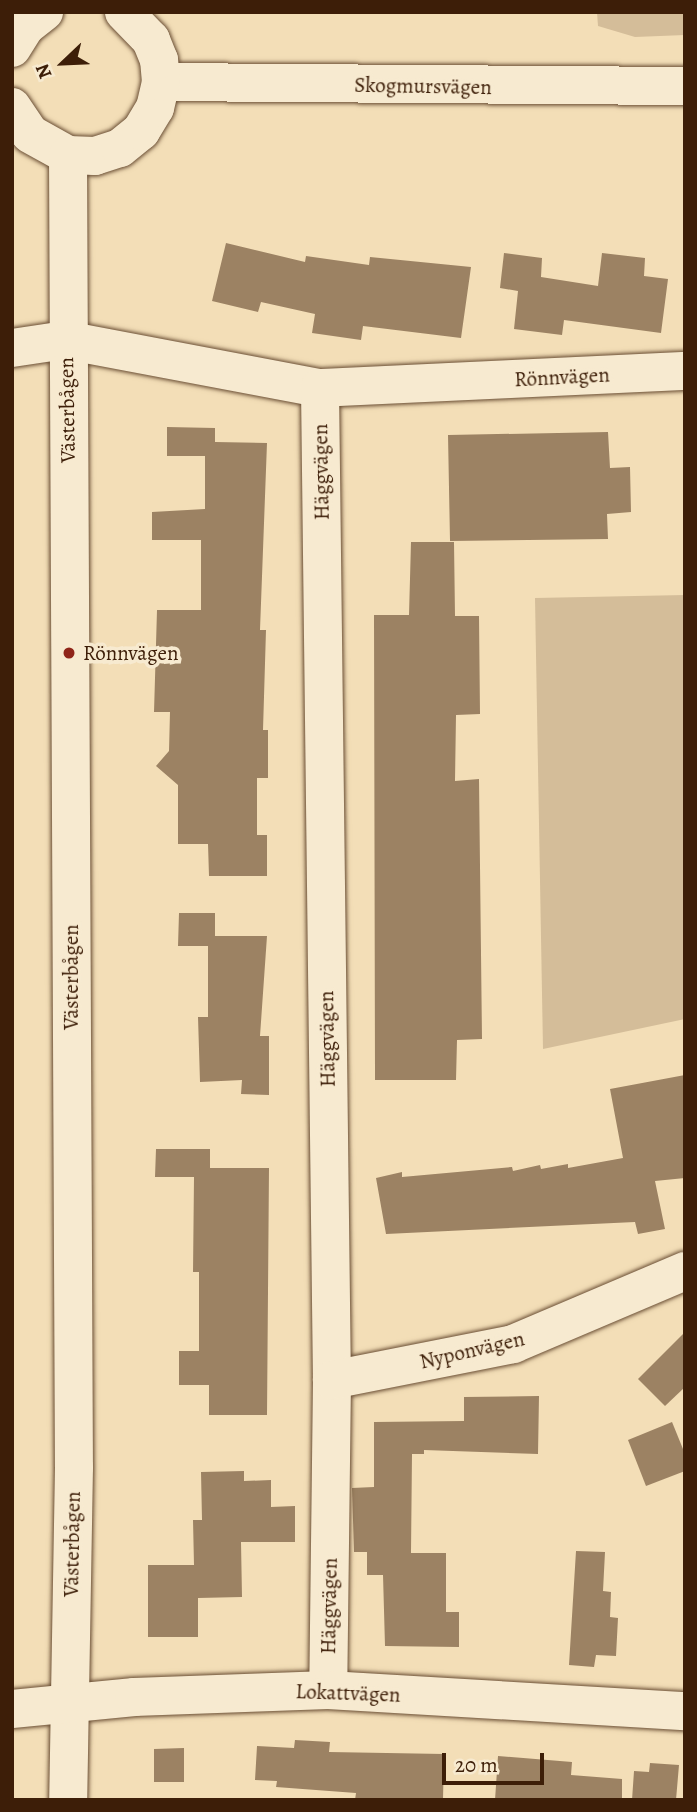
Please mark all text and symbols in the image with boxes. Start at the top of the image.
north arrow [28,28,98,98]
text: N [29,60,58,83]
street label: Skogmursvägen [354,72,492,100]
street label: Västerbågen [53,357,81,463]
street label: Rönnvägen [514,362,610,392]
street label: Häggvägen [308,424,334,520]
place label: Rönnvägen [83,640,179,666]
marker: Rönnvägen [61,645,77,661]
street label: Västerbågen [58,924,84,1030]
street label: Häggvägen [314,991,340,1087]
street label: Nyponvägen [417,1326,527,1374]
street label: Västerbågen [58,1491,86,1597]
street label: Häggvägen [316,1558,342,1654]
street label: Lokattvägen [295,1679,401,1707]
scale bar [445,1738,546,1782]
text: 20 m [455,1751,498,1779]

